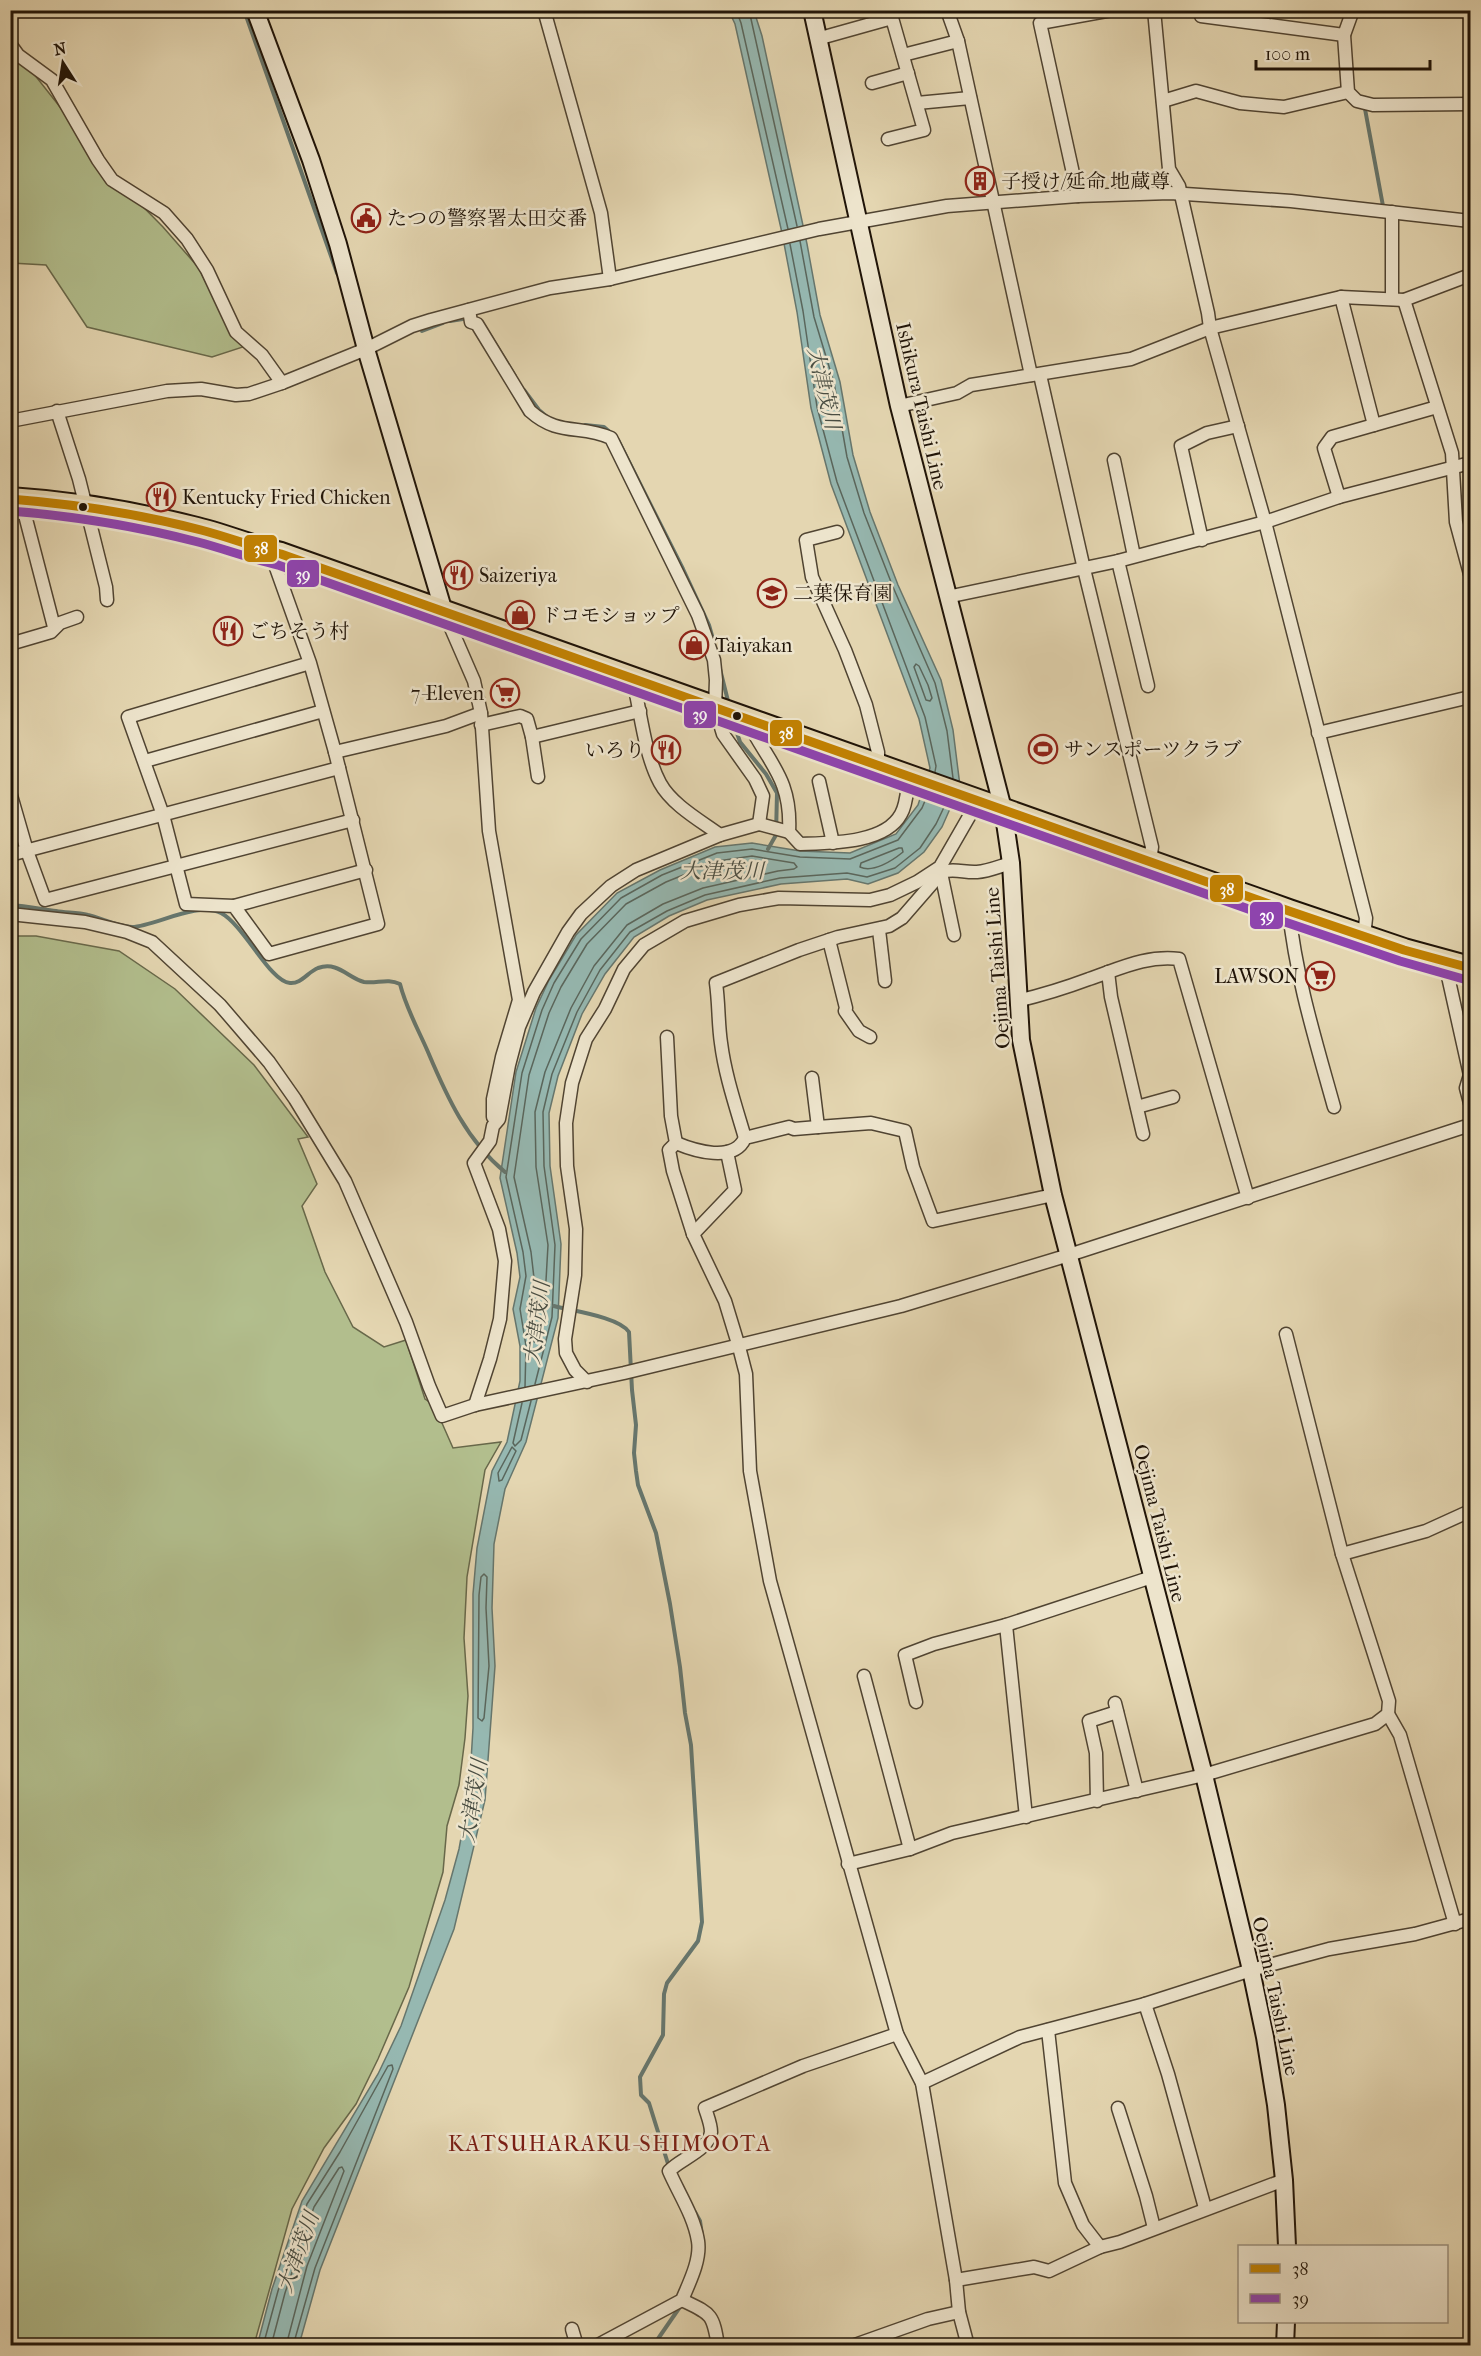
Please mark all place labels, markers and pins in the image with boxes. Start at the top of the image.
building icon: 子授け/延命 地蔵尊 [964,165,996,197]
place label: 子授け/延命 地蔵尊 [1001,170,1170,193]
public building icon: たつの警察署太田交番 [350,202,382,234]
place label: たつの警察署太田交番 [387,207,587,230]
restaurant icon: Kentucky Fried Chicken [145,481,177,513]
place label: Kentucky Fried Chicken [182,486,391,509]
unlabelled marker [77,501,89,513]
restaurant icon: Saizeriya [442,559,474,591]
place label: Saizeriya [479,564,558,587]
school or university icon: 二葉保育園 [756,577,788,609]
place label: 二葉保育園 [793,582,893,605]
shop icon: ドコモショップ [504,599,536,631]
place label: ドコモショップ [541,604,680,627]
restaurant icon: ごちそう村 [212,615,244,647]
place label: ごちそう村 [249,620,349,643]
shop icon: Taiyakan [678,629,710,661]
place label: Taiyakan [715,634,793,657]
supermarket icon: 7-Eleven [489,677,521,709]
place label: 7-Eleven [411,682,484,705]
unlabelled marker [731,710,743,722]
sports icon: サンスポーツクラブ [1027,733,1059,765]
restaurant icon: いろり [650,734,682,766]
place label: サンスポーツクラブ [1064,738,1241,761]
place label: いろり [585,739,645,762]
supermarket icon: LAWSON [1304,960,1336,992]
place label: LAWSON [1214,965,1299,988]

